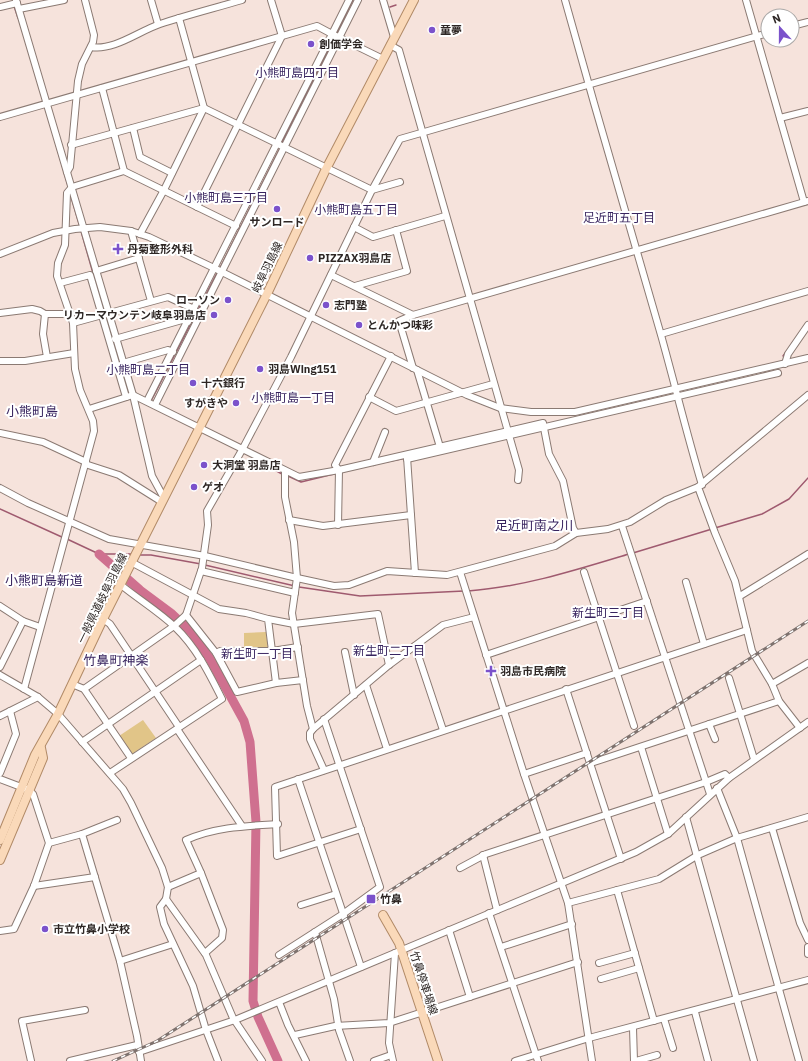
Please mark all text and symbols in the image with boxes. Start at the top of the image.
north arrow [760,8,800,48]
text: N [770,11,783,27]
place label: 童夢 [440,23,462,37]
marker: 童夢 [427,25,437,35]
place label: 創価学会 [319,37,363,51]
marker: 創価学会 [306,39,316,49]
district label: 小熊町島四丁目 [255,65,339,80]
district label: 小熊町島三丁目 [184,190,268,205]
district label: 小熊町島五丁目 [314,202,398,217]
marker: サンロード [272,204,282,214]
district label: 足近町五丁目 [583,210,655,225]
place label: サンロード [250,215,305,229]
street label: 岐阜羽島線 [249,239,285,295]
place label: 丹菊整形外科 [127,242,193,256]
marker: 丹菊整形外科 [112,243,124,255]
place label: PIZZAX羽島店 [318,251,391,265]
marker: PIZZAX羽島店 [305,253,315,263]
place label: ローソン [176,293,220,307]
marker: ローソン [223,295,233,305]
place label: 志門塾 [334,298,367,312]
marker: 志門塾 [321,300,331,310]
place label: リカーマウンテン岐阜羽島店 [63,308,206,322]
marker: リカーマウンテン岐阜羽島店 [209,310,219,320]
place label: とんかつ味彩 [367,318,433,332]
marker: とんかつ味彩 [354,320,364,330]
district label: 小熊町島二丁目 [106,362,190,377]
place label: 羽島Wing151 [268,362,337,376]
marker: 羽島Wing151 [255,364,265,374]
place label: 十六銀行 [201,376,245,390]
marker: 十六銀行 [188,378,198,388]
district label: 小熊町島一丁目 [251,390,335,405]
place label: すがきや [184,396,228,410]
marker: すがきや [231,398,241,408]
district label: 小熊町島 [6,403,58,420]
place label: 大洞堂 羽島店 [212,458,281,472]
marker: 大洞堂 羽島店 [199,460,209,470]
place label: ゲオ [202,480,224,494]
marker: ゲオ [189,482,199,492]
district label: 足近町南之川 [495,517,573,534]
street label: 一般県道岐阜羽島線 [74,550,130,646]
district label: 小熊町島新道 [5,572,83,589]
district label: 新生町三丁目 [572,605,644,620]
district label: 新生町二丁目 [353,643,425,658]
district label: 新生町一丁目 [221,646,293,661]
district label: 竹鼻町神楽 [83,652,149,669]
place label: 羽島市民病院 [500,664,566,678]
marker: 羽島市民病院 [485,665,497,677]
place label: 竹鼻 [380,892,402,906]
marker: 竹鼻 [365,893,377,905]
place label: 市立竹鼻小学校 [53,922,130,936]
marker: 市立竹鼻小学校 [40,924,50,934]
street label: 竹鼻停車場線 [407,949,441,1017]

